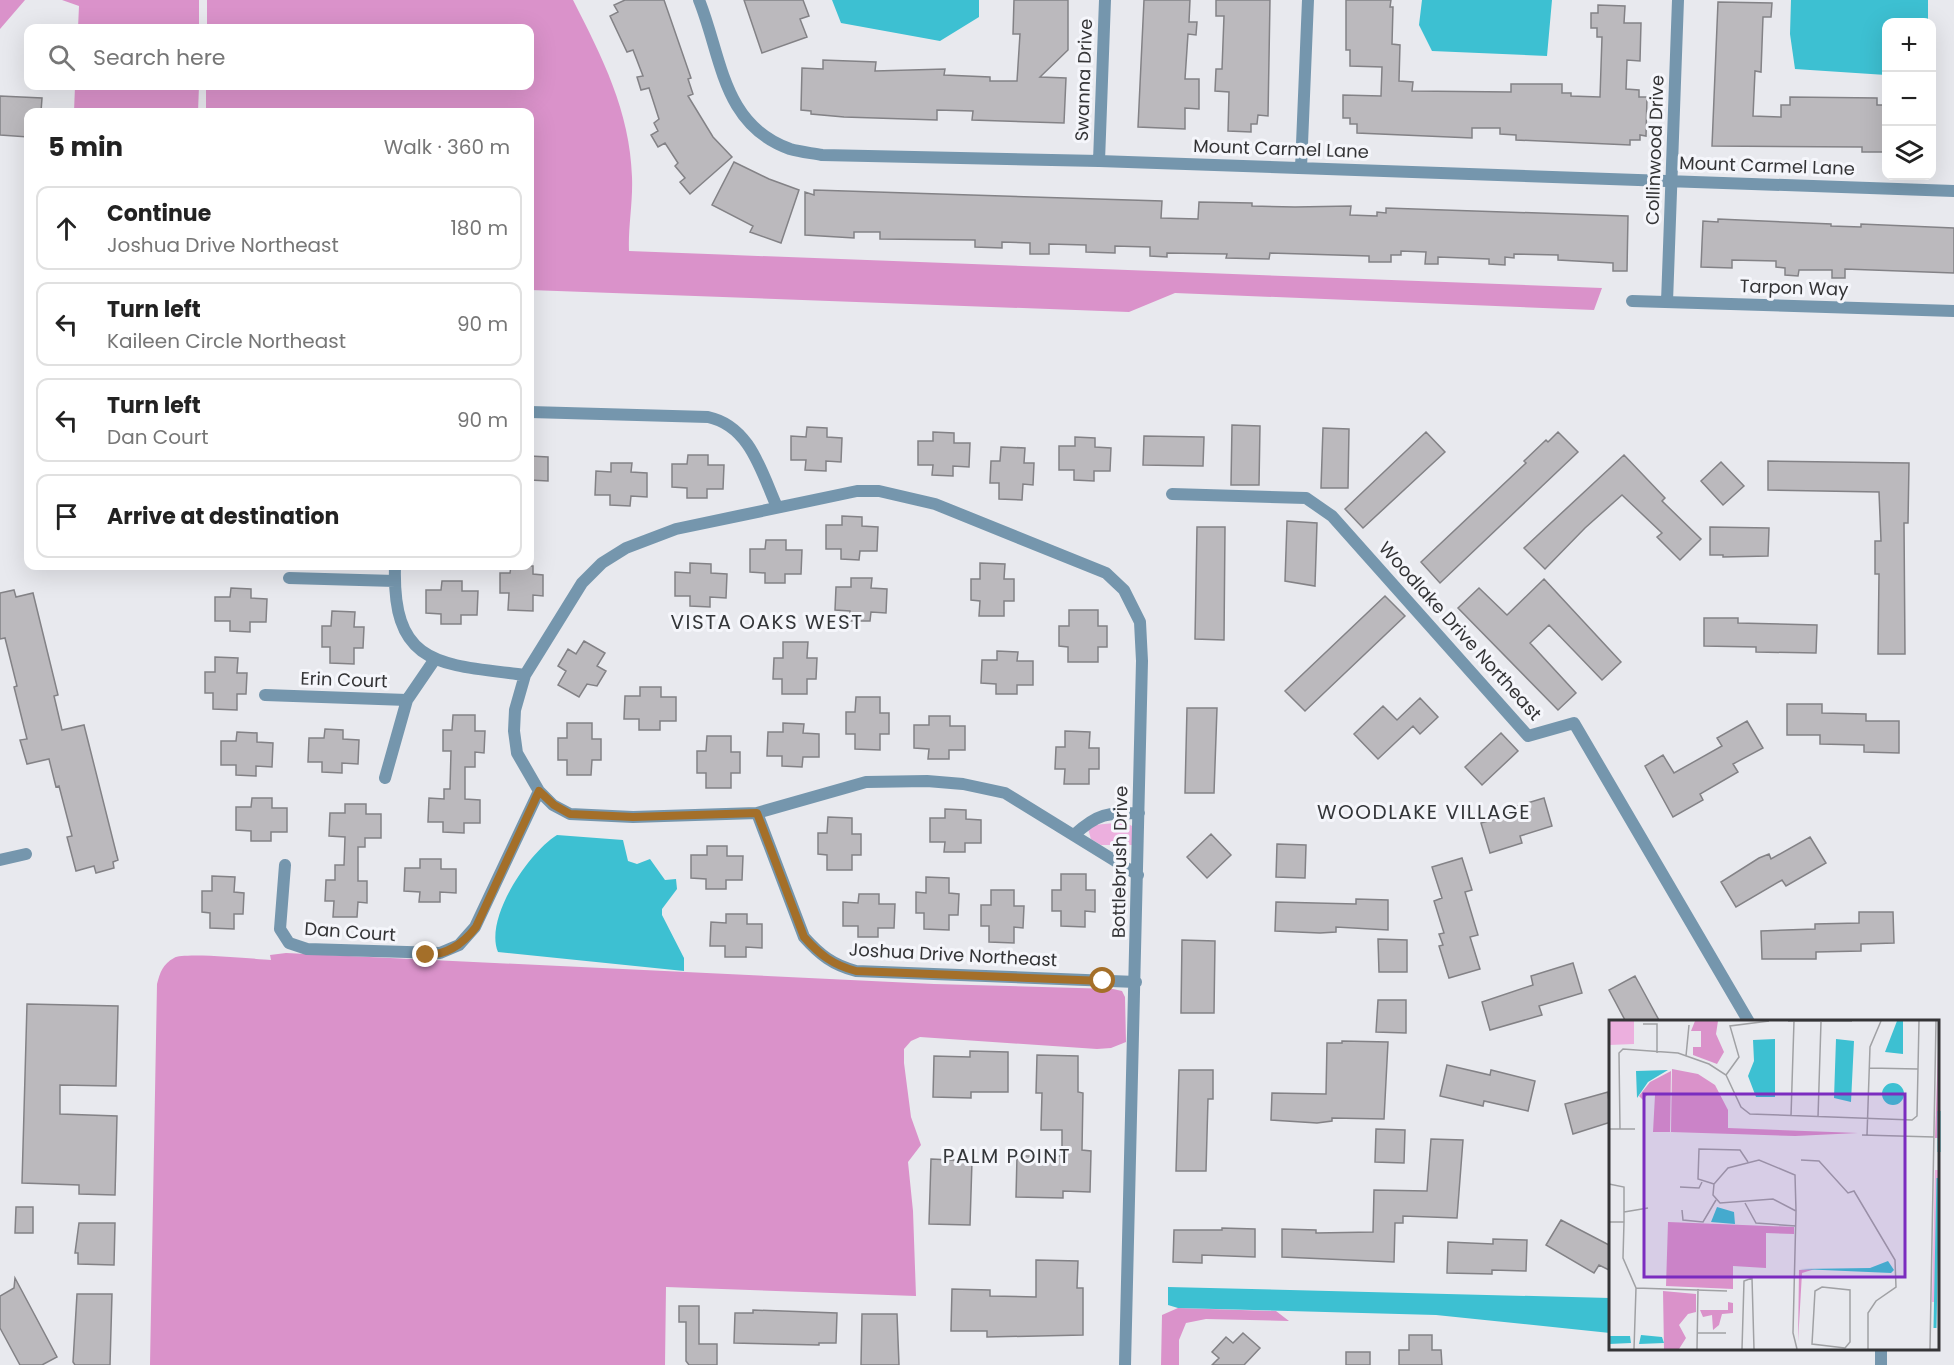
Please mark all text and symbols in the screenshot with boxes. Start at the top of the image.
street label: Swanna Drive [1069,18,1098,142]
map controls [1882,18,1936,180]
button: + [1882,18,1936,72]
search box [24,24,534,90]
icon: search [45,41,78,74]
text: Search here [93,42,226,73]
button: − [1882,72,1936,126]
street label: Collinwood Drive [1639,75,1670,225]
button: layers [1882,126,1936,180]
text: 5 min [48,129,123,165]
text: Walk · 360 m [384,133,510,161]
street label: Mount Carmel Lane [1193,133,1369,164]
street label: Mount Carmel Lane [1679,150,1855,181]
text: Continue [107,198,211,229]
icon: ahead [50,212,83,245]
text: 180 m [450,214,508,242]
text: Joshua Drive Northeast [107,231,339,259]
street label: Tarpon Way [1739,273,1849,302]
text: Turn left [107,294,201,325]
icon: left [50,308,83,341]
text: 90 m [457,310,508,338]
text: Kaileen Circle Northeast [107,327,346,355]
text: Turn left [107,390,201,421]
icon: left [50,404,83,437]
text: 90 m [457,406,508,434]
text: Dan Court [107,423,209,451]
icon: arrive [50,500,83,533]
text: Arrive at destination [107,501,339,532]
street label: Woodlake Drive Northeast [1373,536,1548,726]
district label: VISTA OAKS WEST [671,608,863,636]
street label: Erin Court [300,665,388,694]
street label: Bottlebrush Drive [1106,786,1133,938]
district label: WOODLAKE VILLAGE [1317,798,1531,826]
street label: Dan Court [304,916,397,947]
street label: Joshua Drive Northeast [848,937,1058,972]
route end [412,941,438,967]
route start [1089,967,1115,993]
inset map [1609,1020,1939,1350]
district label: PALM POINT [943,1142,1071,1170]

